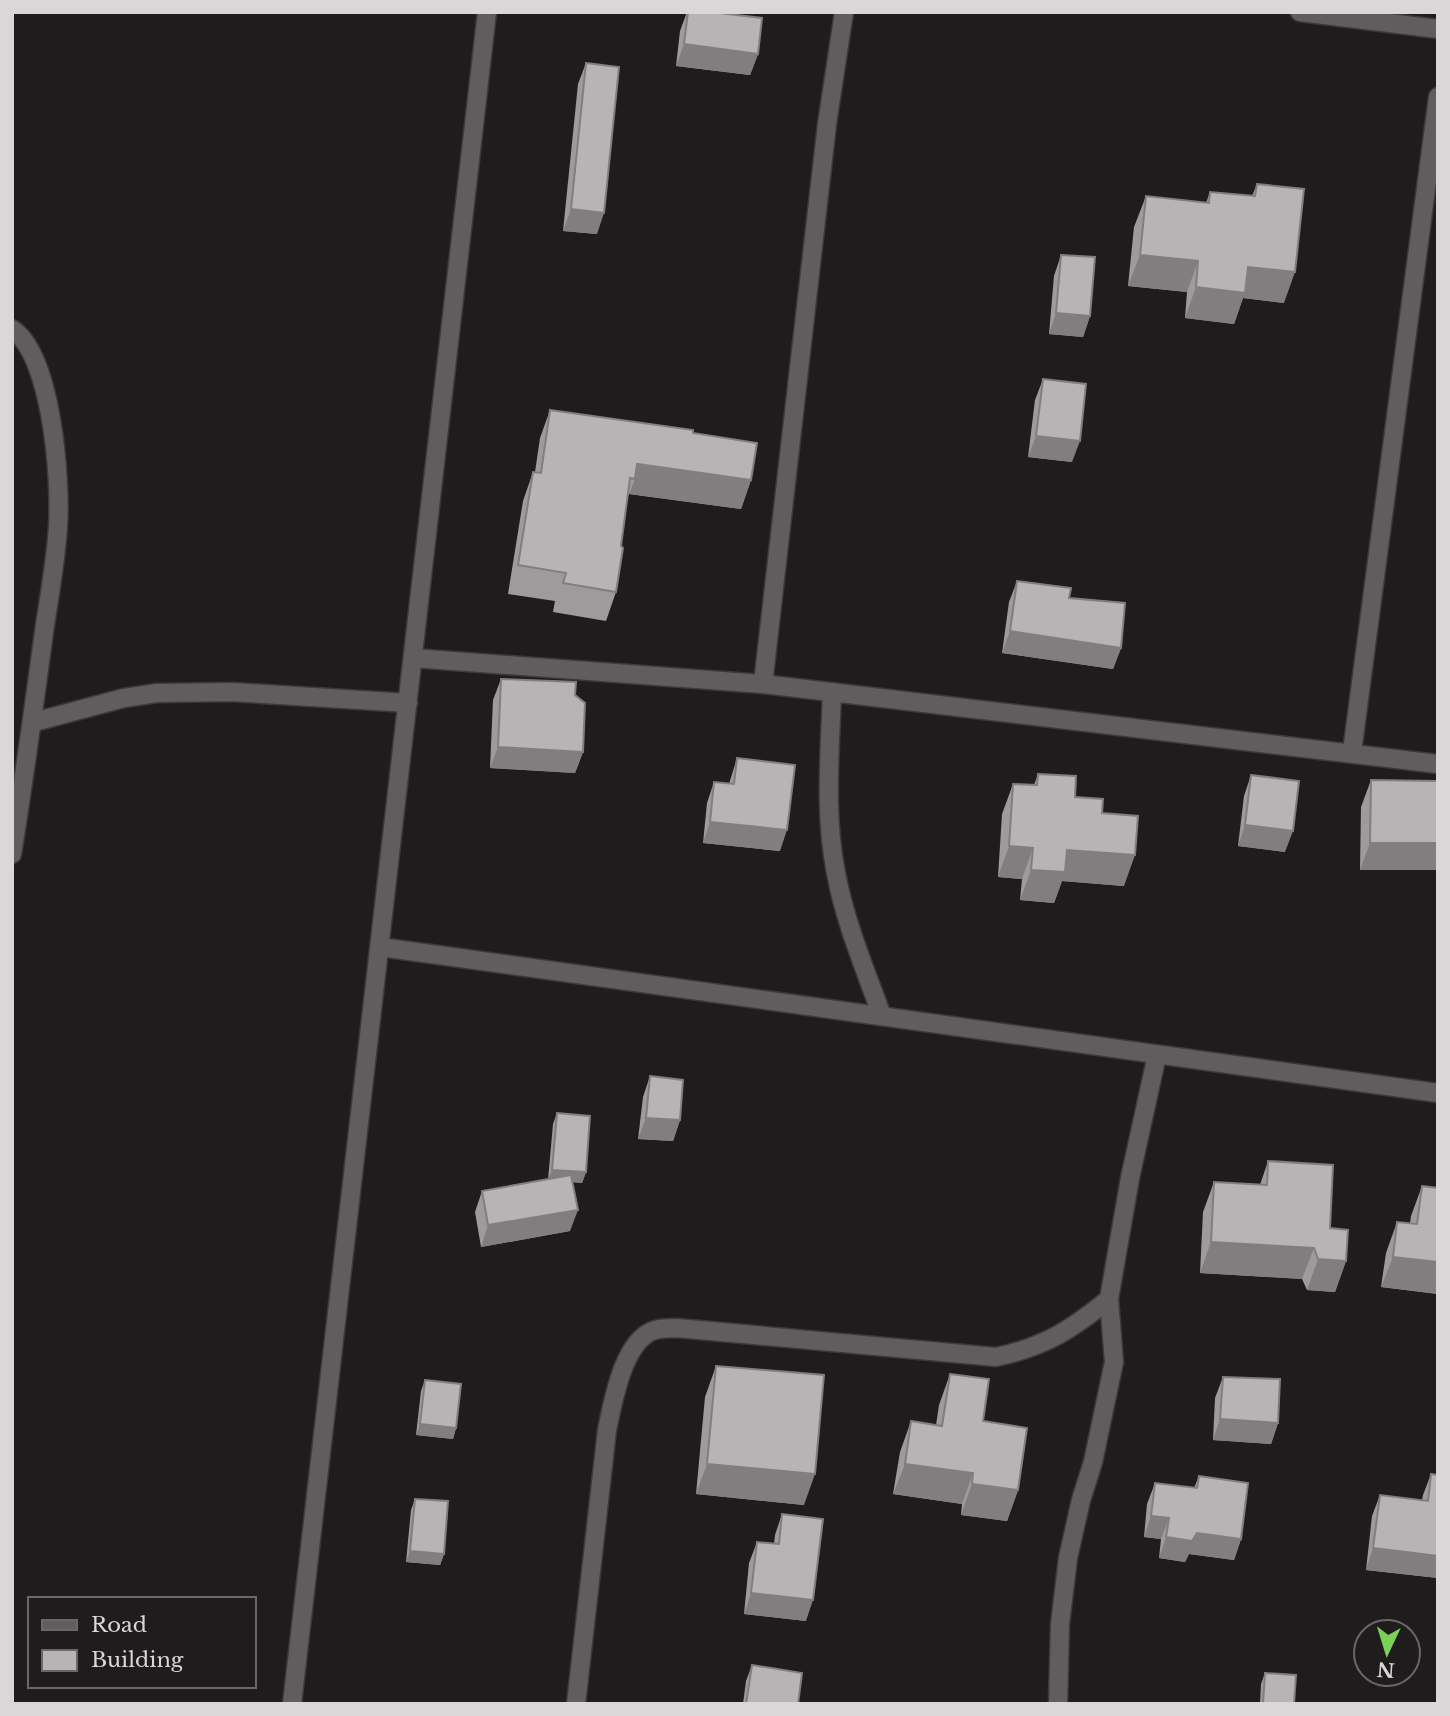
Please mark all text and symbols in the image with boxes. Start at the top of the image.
legend [28,1597,256,1688]
text: Road [91,1612,147,1638]
north arrow [1352,1618,1422,1688]
text: Building [91,1647,184,1673]
text: N [1376,1657,1396,1682]

